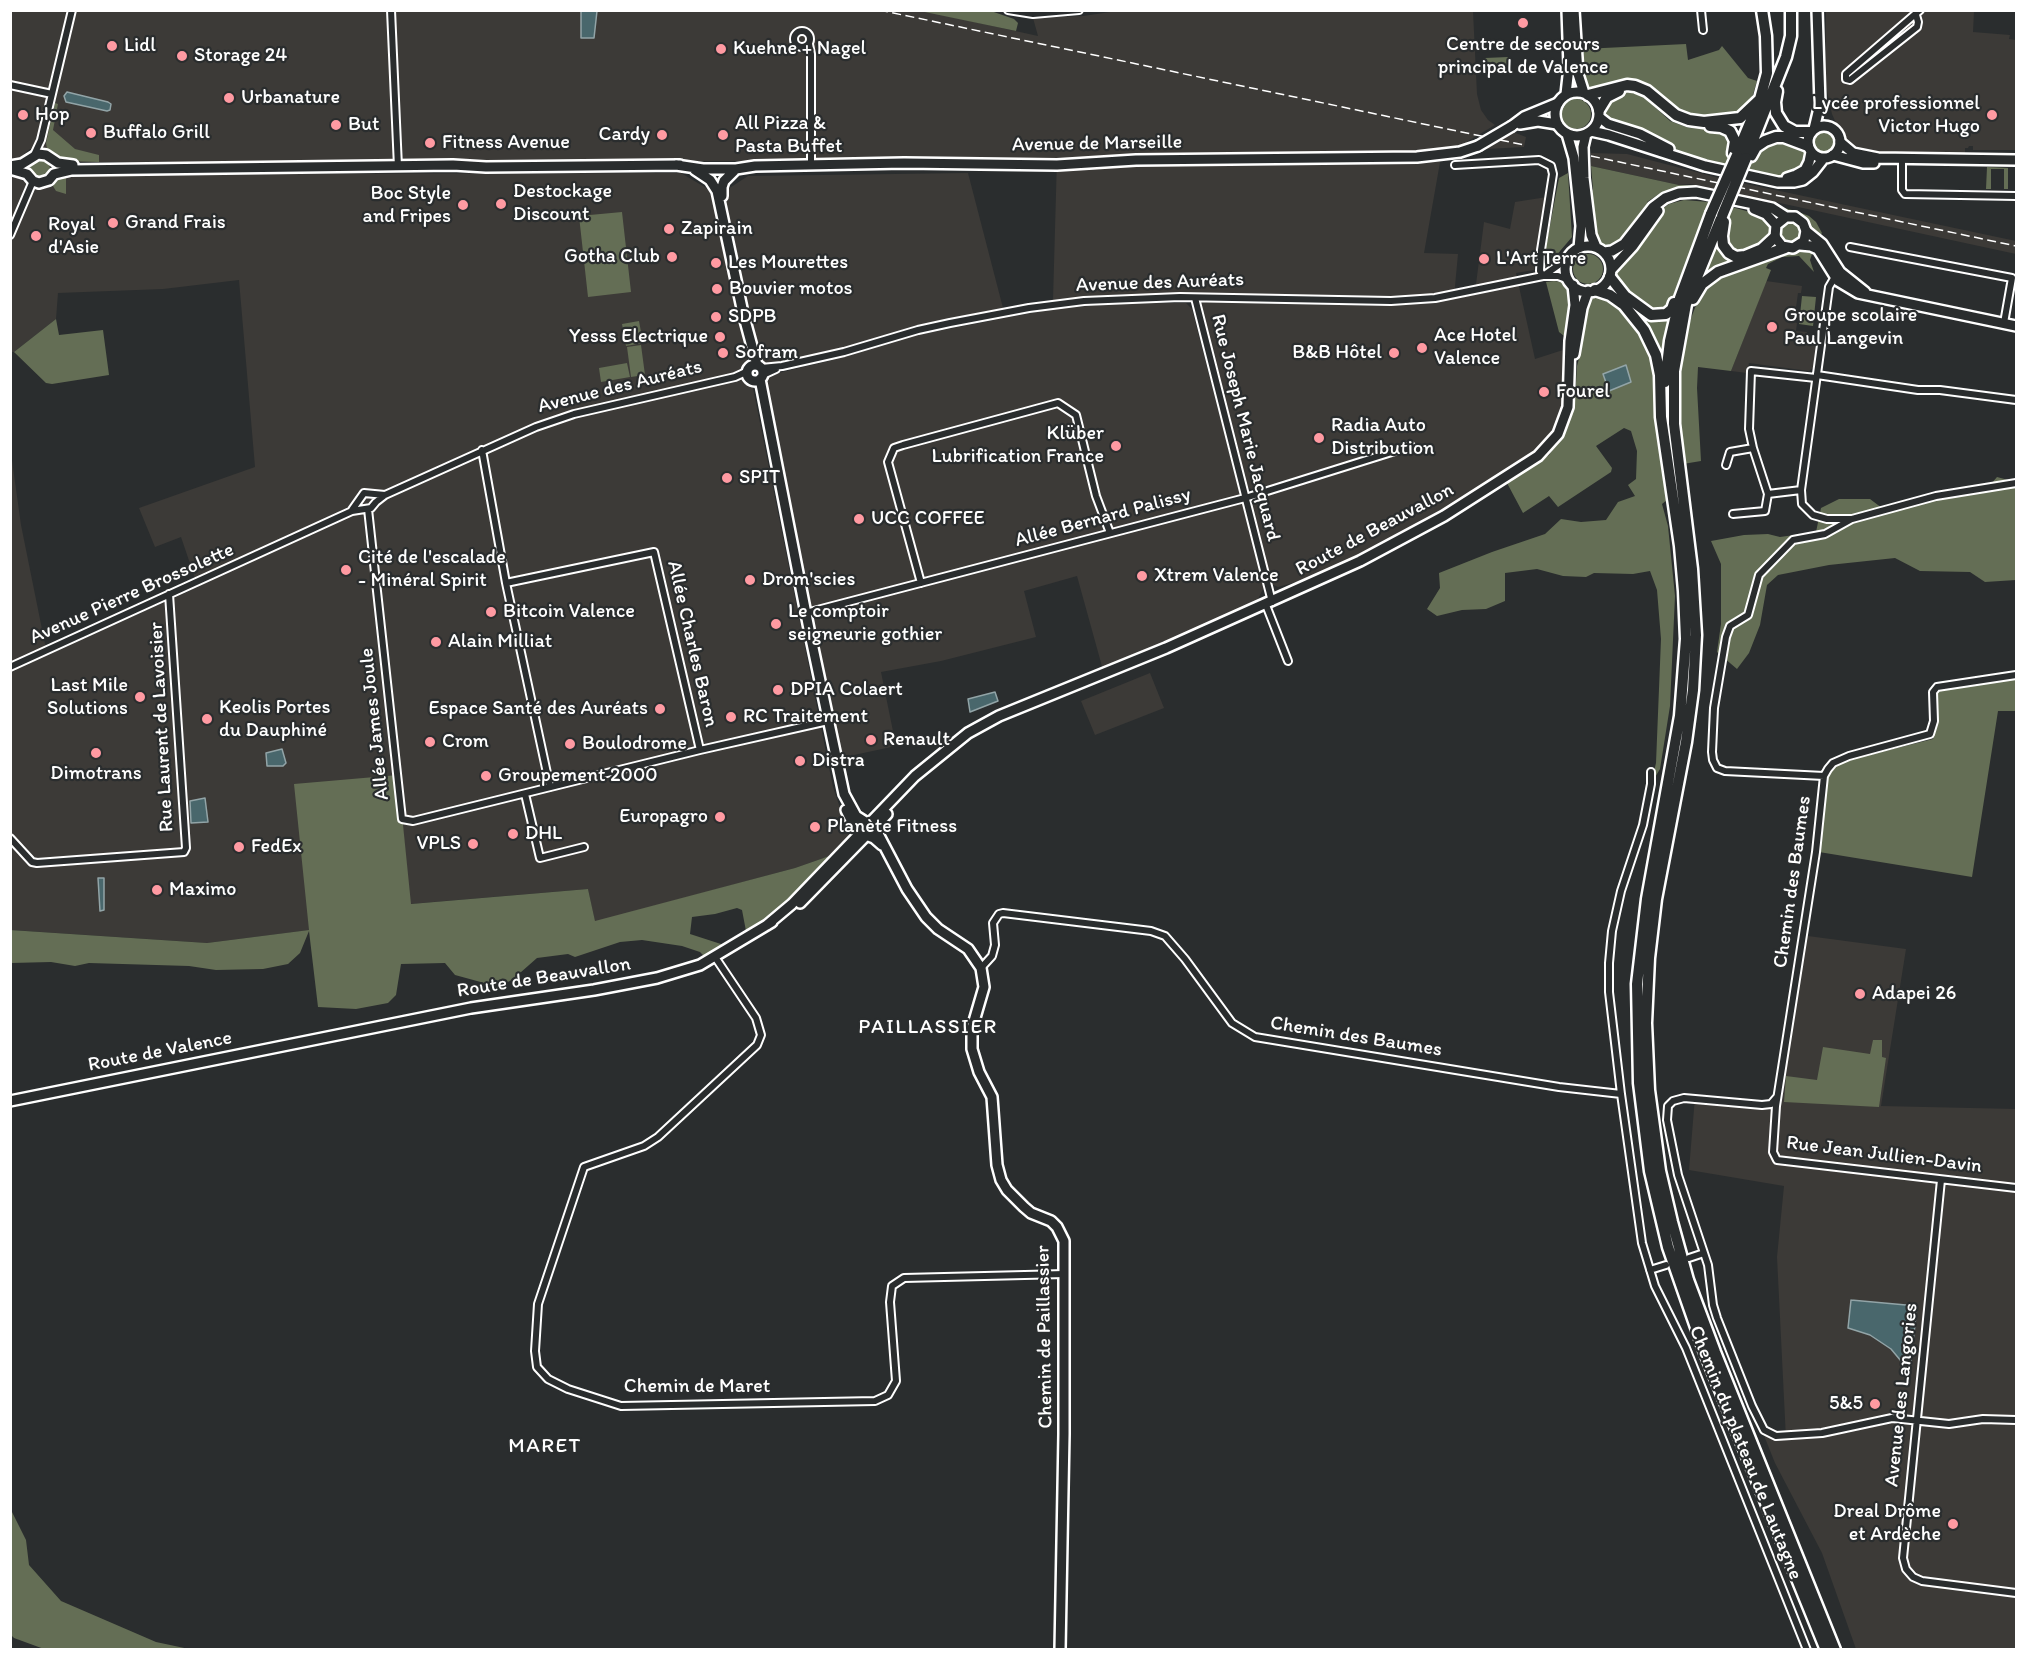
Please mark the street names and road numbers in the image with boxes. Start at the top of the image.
street label: Avenue de Marseille [1012,131,1182,157]
street label: Avenue des Auréats [1075,268,1245,298]
street label: Rue Joseph Marie Jacquard [1205,312,1285,544]
street label: Avenue des Auréats [535,355,705,419]
street label: Route de Beauvallon [1292,478,1458,582]
street label: Allée Bernard Palissy [1012,483,1194,553]
street label: Avenue Pierre Brossolette [26,538,238,650]
street label: Allée Charles Baron [661,559,723,729]
street label: Rue Laurent de Lavoisier [145,621,179,833]
street label: Allée James Joule [355,647,395,801]
street label: Chemin des Baumes [1769,794,1817,970]
street label: Route de Beauvallon [455,952,633,1004]
street label: Chemin des Baumes [1268,1012,1444,1062]
street label: Route de Valence [86,1026,234,1078]
street label: Rue Jean Jullien-Davin [1785,1131,1983,1179]
street label: Chemin de Paillassier [1031,1245,1059,1429]
street label: Avenue des Langories [1880,1302,1924,1488]
street label: Chemin du plateau de Lautagne [1683,1323,1807,1583]
street label: Chemin de Maret [624,1375,770,1399]

